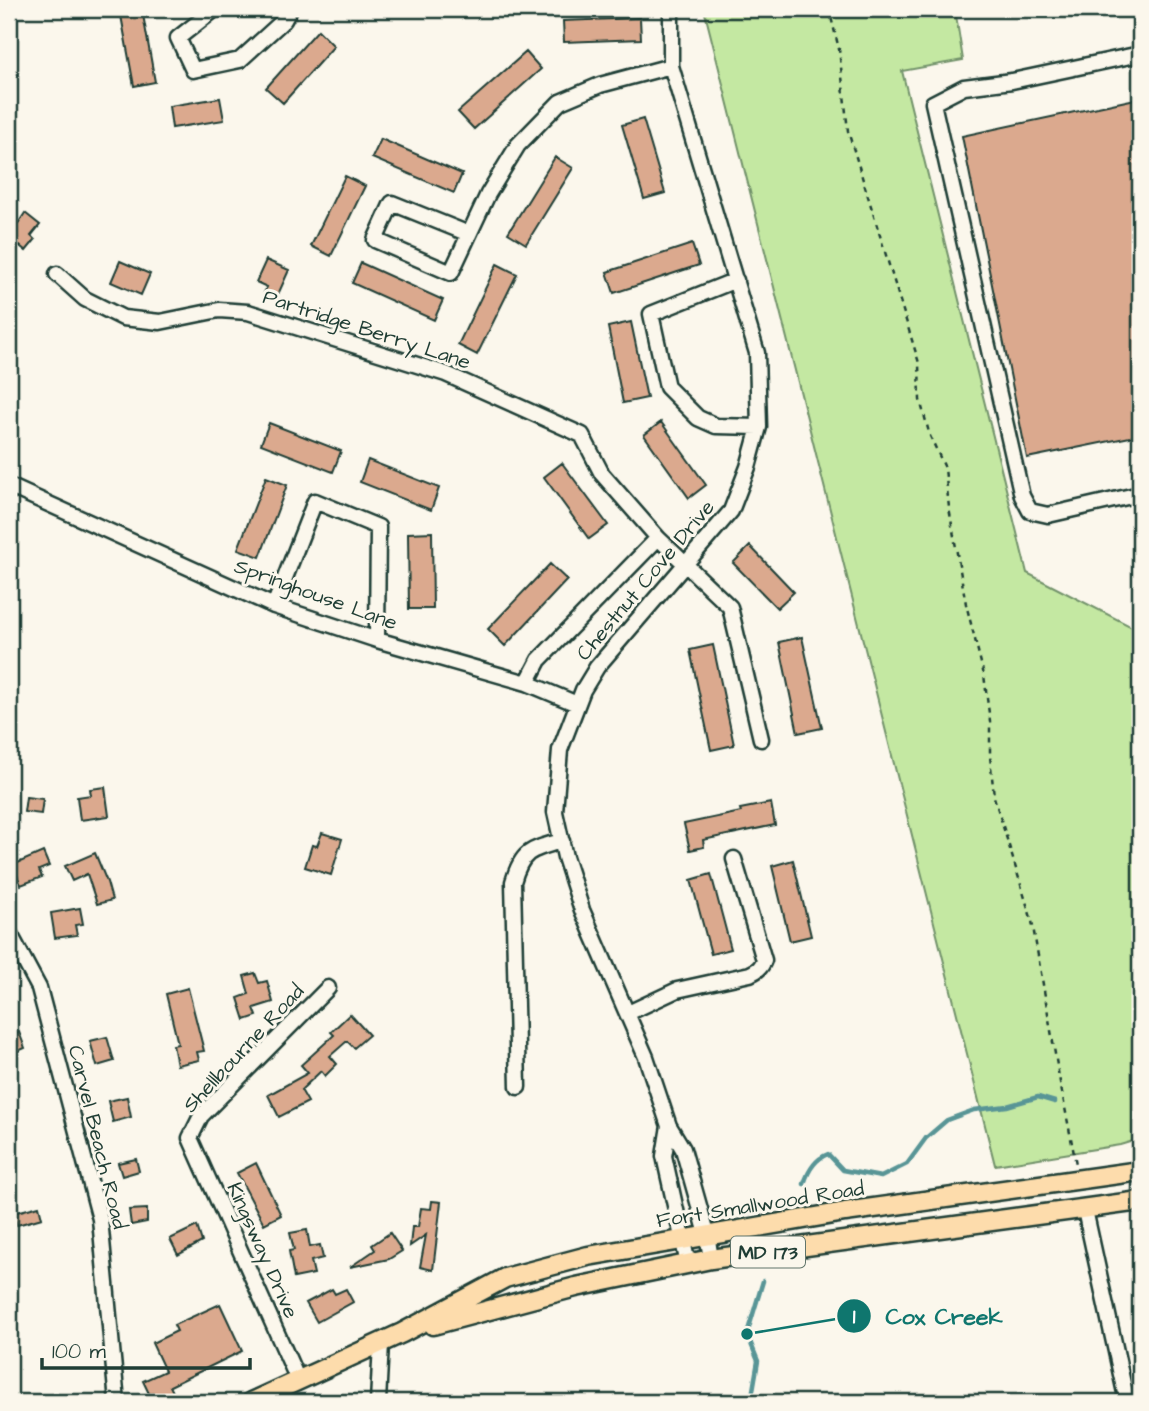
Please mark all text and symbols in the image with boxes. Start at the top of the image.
street label: Partridge Berry Lane [259,282,474,379]
street label: Chestnut Cove Drive [569,494,721,667]
street label: Springhouse Lane [230,552,401,639]
street label: Shellbourne Road [176,978,311,1119]
street label: Carvel Beach Road [61,1042,134,1232]
street label: Fort Smallwood Road [654,1174,866,1235]
street label: Kingsway Drive [218,1178,305,1324]
road number: MD 173 [731,1236,805,1268]
callout: Cox Creek [837,1294,1017,1338]
text: Cox Creek [885,1301,1003,1333]
text: 1 [853,1302,856,1331]
scale bar [42,1327,250,1371]
text: 100 m [52,1337,107,1366]

